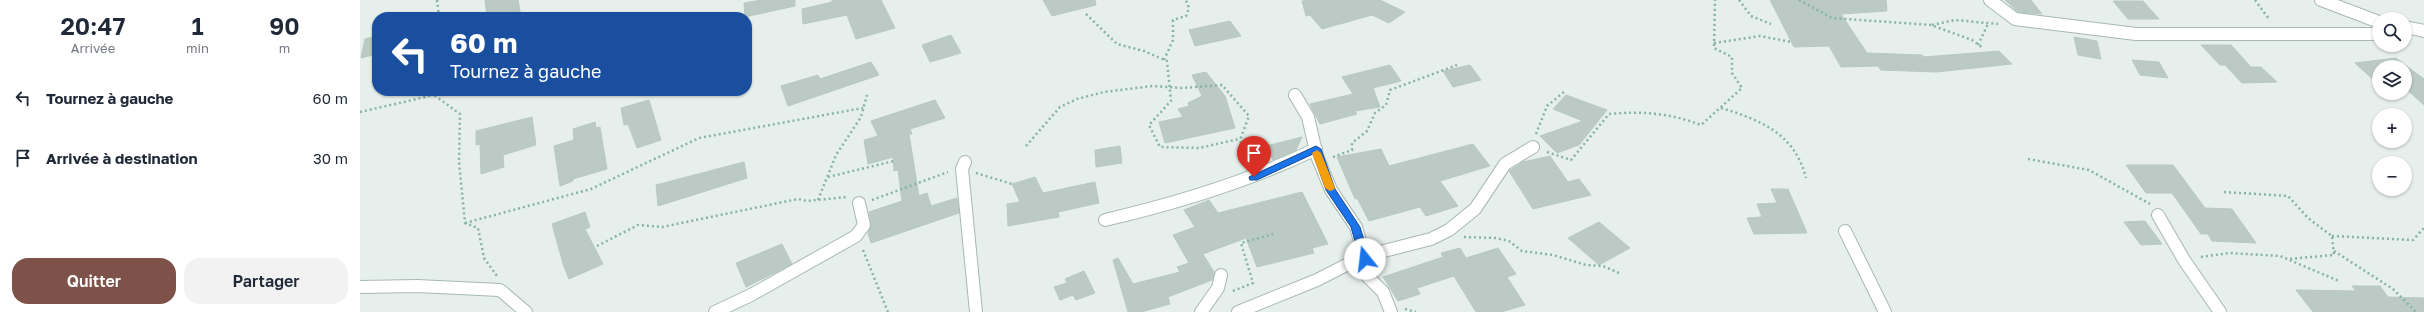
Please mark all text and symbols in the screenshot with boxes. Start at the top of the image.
text: 20:47 [60,11,126,40]
text: 1 [191,11,203,40]
text: 90 [269,11,300,40]
map controls [2372,12,2412,196]
button: search [2372,12,2412,52]
text: 60 m [450,26,517,59]
icon: left [384,28,436,80]
text: Arrivée [71,40,115,56]
text: min [186,40,209,56]
text: m [279,40,290,56]
text: Tournez à gauche [450,60,602,82]
button: layers [2372,60,2412,100]
icon: left [12,87,34,109]
text: Tournez à gauche [46,89,173,107]
text: 60 m [313,89,348,107]
button: + [2372,108,2412,148]
pin [1237,136,1271,177]
icon: arrive [1243,142,1265,164]
icon: arrive [12,147,34,169]
text: Arrivée à destination [46,149,198,167]
text: 30 m [313,149,348,167]
button: − [2372,156,2412,196]
position arrow [1344,238,1386,280]
button: Quitter [12,258,176,304]
button: Partager [184,258,348,304]

